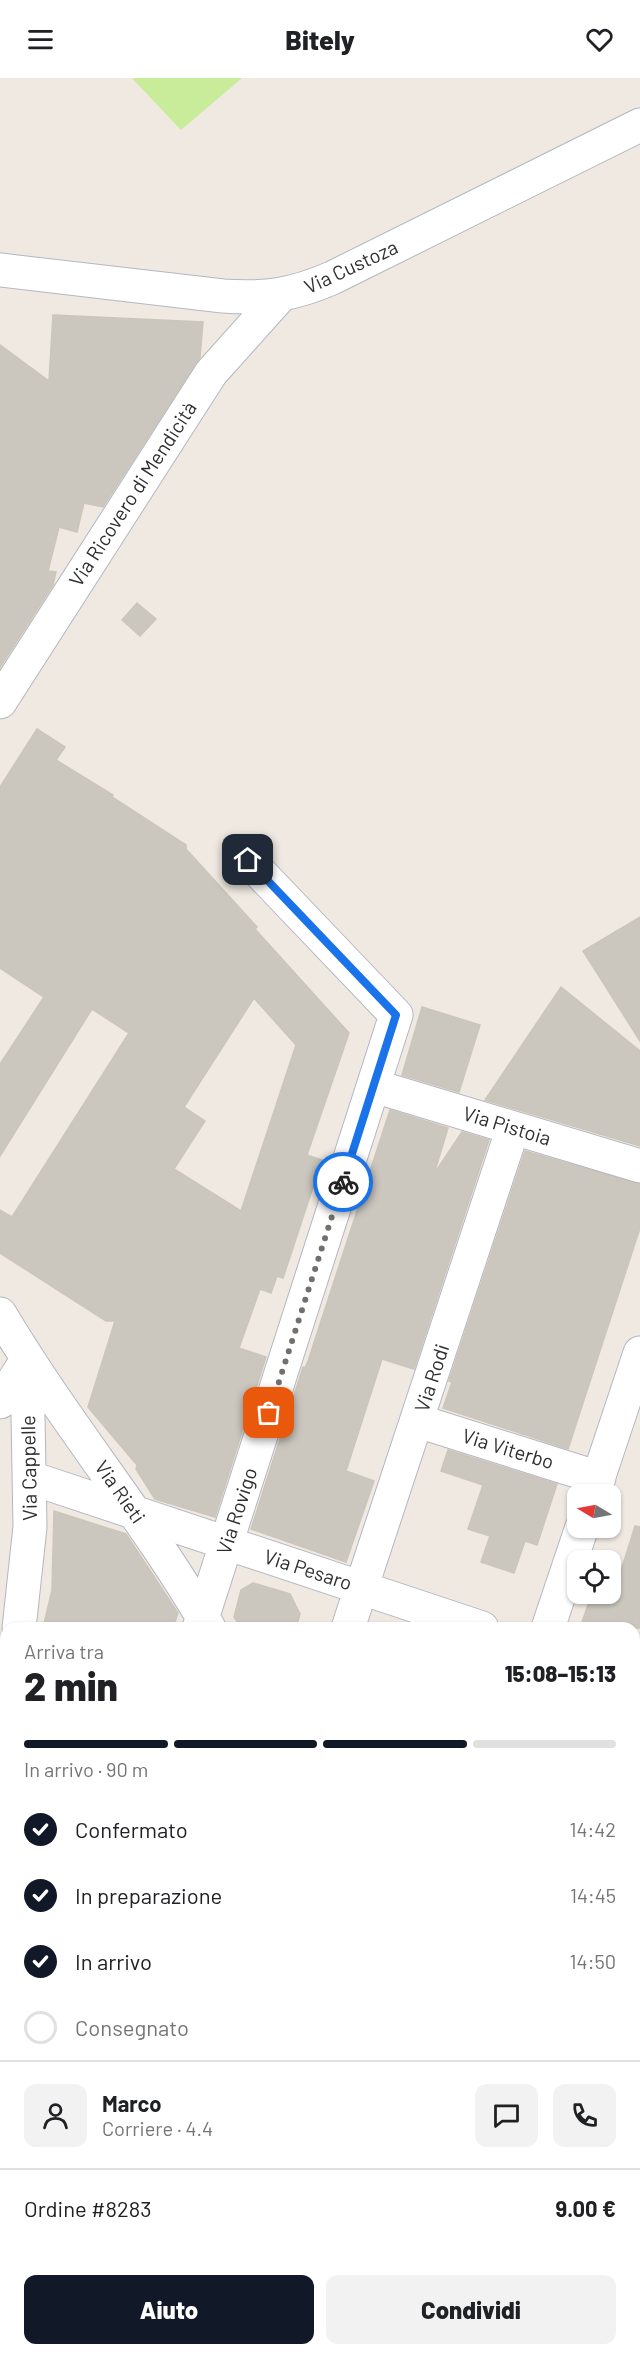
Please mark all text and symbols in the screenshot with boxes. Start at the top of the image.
icon: menu [24,23,57,56]
text: Bitely [285,23,355,55]
icon: heart [583,23,616,56]
street label: Via Custoza [300,234,401,298]
street label: Via Ricovero di Mendicità [63,396,201,590]
pin [222,834,273,885]
icon: home [231,843,264,876]
street label: Via Pistoia [460,1100,554,1150]
courier [313,1152,373,1212]
icon: bike [327,1166,360,1199]
street label: Via Rodi [409,1341,453,1415]
pin [243,1387,294,1438]
icon: bag [252,1396,285,1429]
street label: Via Cappelle [15,1415,41,1521]
street label: Via Viterbo [460,1423,557,1473]
street label: Via Rieti [91,1455,151,1528]
street label: Via Rovigo [211,1464,261,1557]
north arrow [567,1484,621,1538]
map controls [567,1484,621,1604]
street label: Via Pesaro [261,1544,355,1595]
button: locate [567,1550,621,1604]
text: Arriva tra [24,1639,104,1663]
text: 15:08–15:13 [505,1660,616,1686]
text: 2 min [24,1662,118,1709]
text: In arrivo · 90 m [24,1757,148,1781]
icon: check [24,1813,57,1846]
text: Confermato [75,1816,188,1842]
text: 14:42 [569,1817,616,1841]
icon: check [24,1879,57,1912]
text: In preparazione [75,1882,222,1908]
text: 14:45 [570,1883,616,1907]
icon: check [24,1945,57,1978]
text: In arrivo [75,1948,152,1974]
text: 14:50 [570,1949,616,1973]
text: Consegnato [75,2014,189,2040]
button: person [24,2084,87,2147]
button: chat [475,2084,538,2147]
button: phone [553,2084,616,2147]
text: Marco [102,2090,161,2116]
text: Corriere · 4.4 [102,2116,213,2140]
text: Ordine #8283 [24,2195,152,2221]
text: 9.00 € [556,2195,616,2221]
button: Aiuto [24,2275,314,2344]
button: Condividi [326,2275,616,2344]

